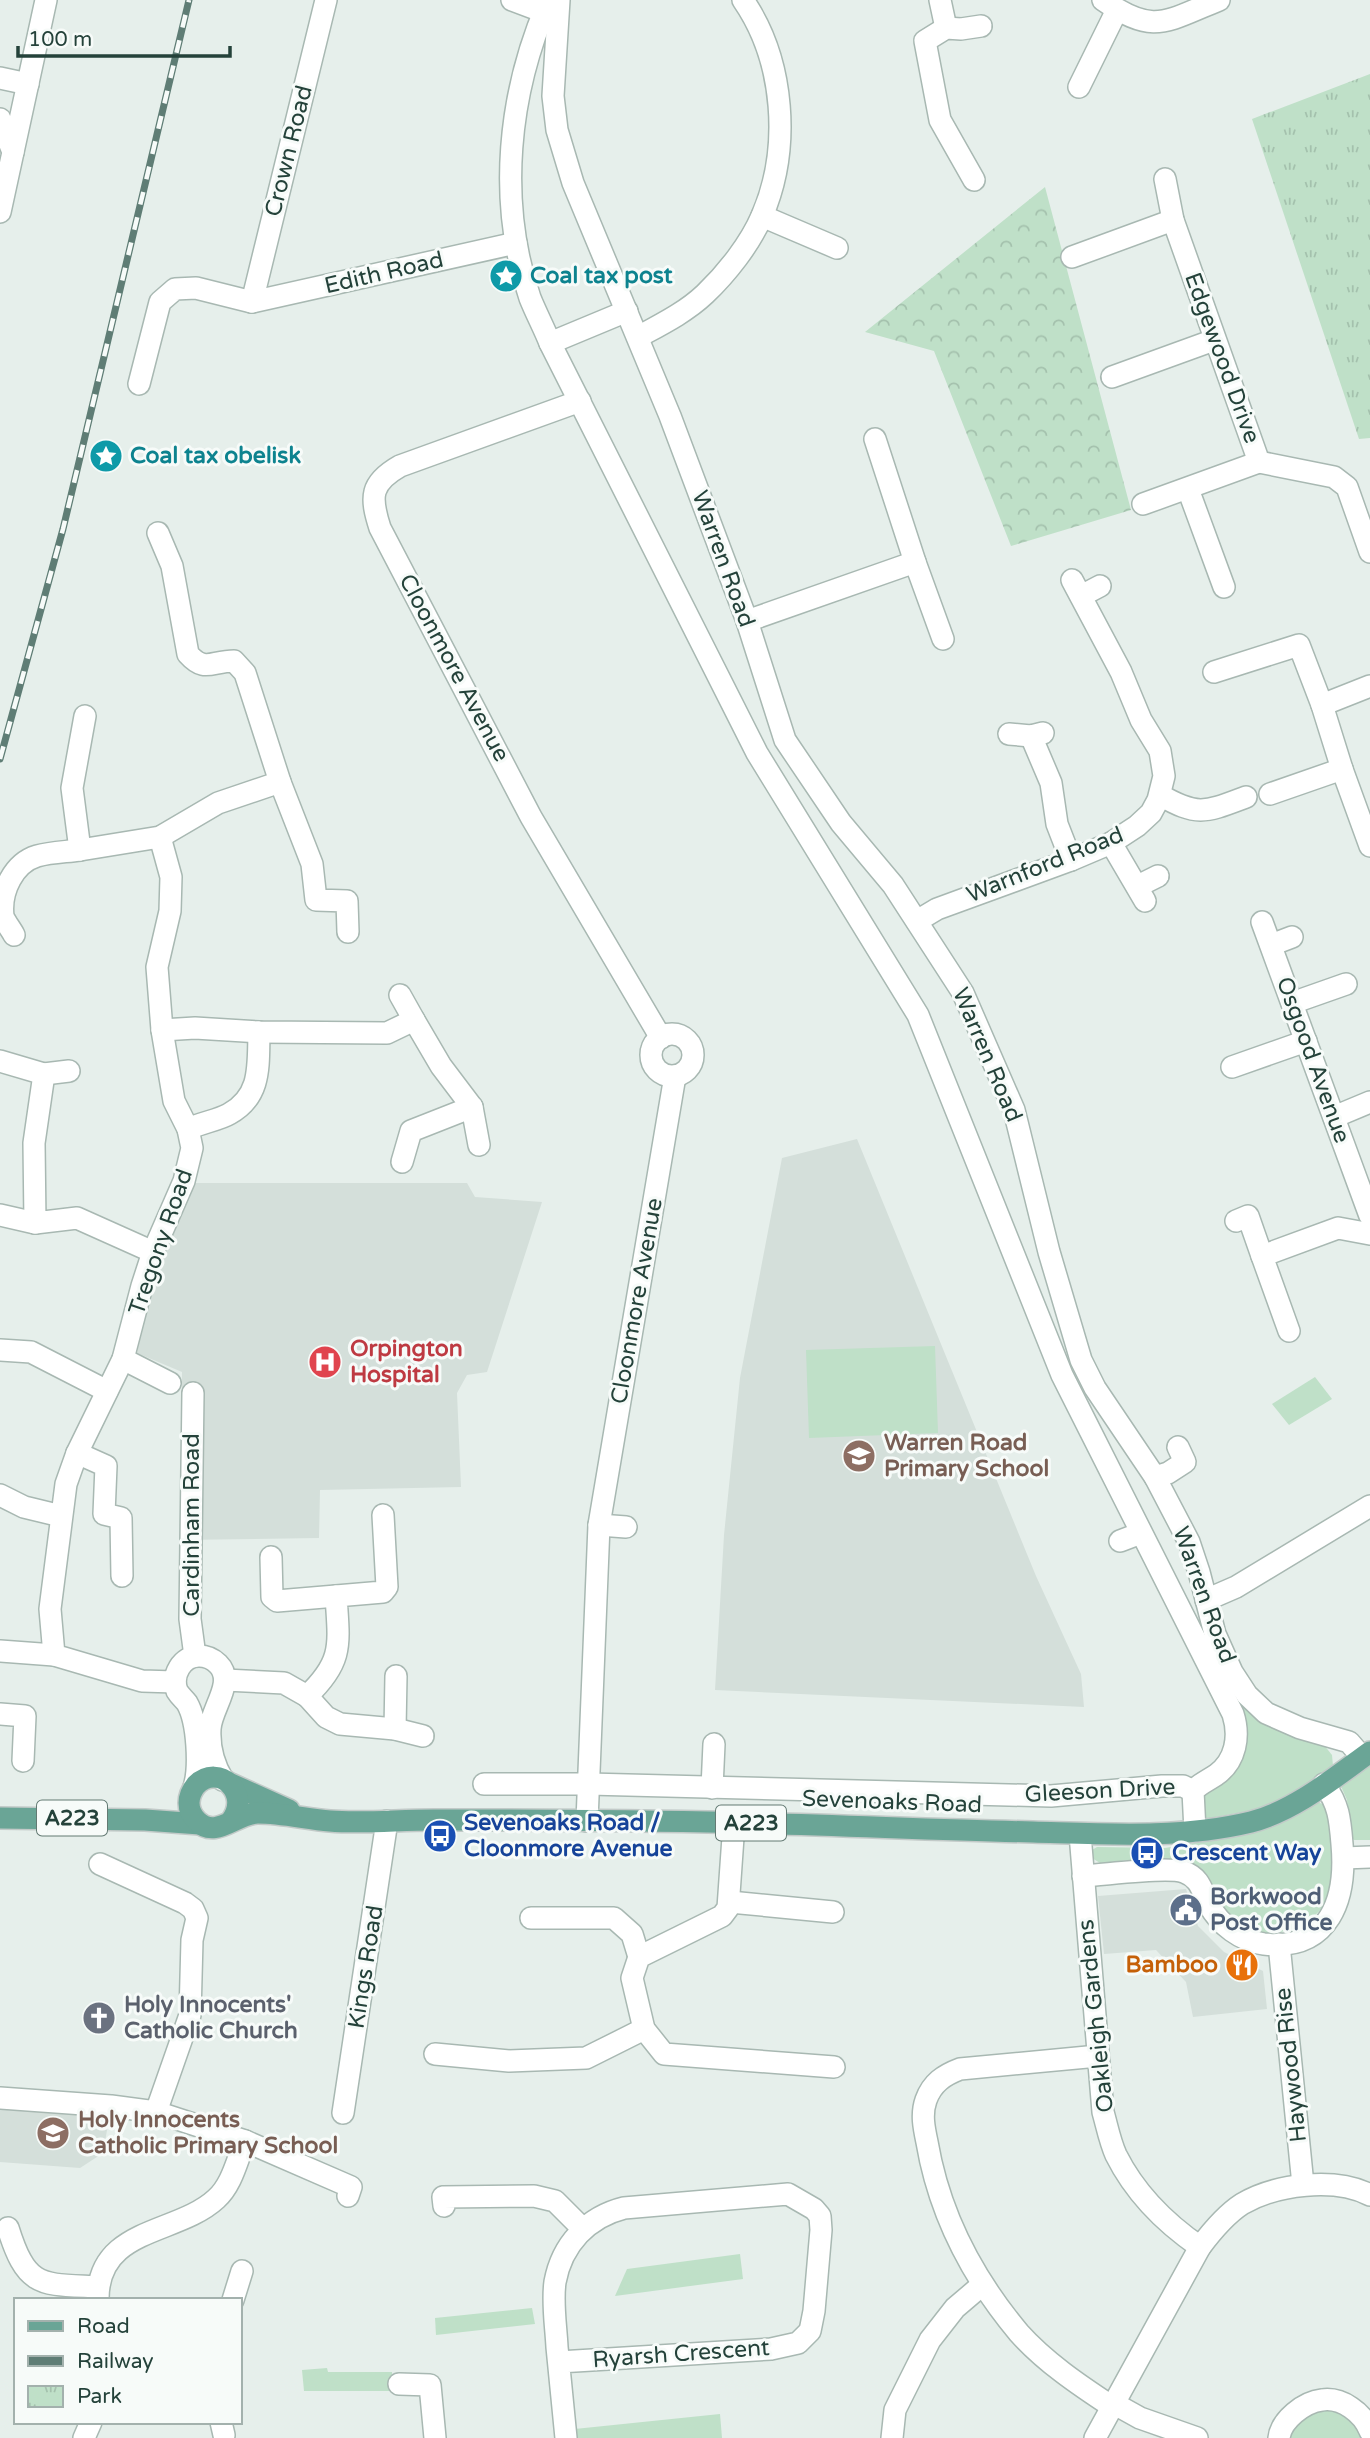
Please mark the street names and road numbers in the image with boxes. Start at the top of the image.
street label: Crown Road [259,83,319,219]
street label: Edith Road [322,246,446,300]
street label: Edgewood Drive [1178,269,1266,447]
street label: Warren Road [685,487,761,631]
street label: Cloonmore Avenue [393,569,515,767]
street label: Warnford Road [963,821,1127,909]
street label: Osgood Avenue [1270,973,1356,1147]
street label: Warren Road [946,984,1028,1126]
street label: Tregony Road [123,1165,199,1319]
street label: Cloonmore Avenue [605,1196,669,1406]
street label: Cardinham Road [178,1433,206,1617]
street label: Warren Road [1166,1523,1242,1667]
street label: Gleeson Drive [1024,1773,1176,1809]
street label: Sevenoaks Road [801,1785,983,1819]
road number: A223 [37,1800,107,1836]
road number: A223 [716,1806,786,1840]
street label: Kings Road [342,1903,390,2031]
street label: Oakleigh Gardens [1072,1918,1120,2114]
street label: Haywood Rise [1269,1986,1313,2144]
street label: Ryarsh Crescent [592,2334,771,2374]

